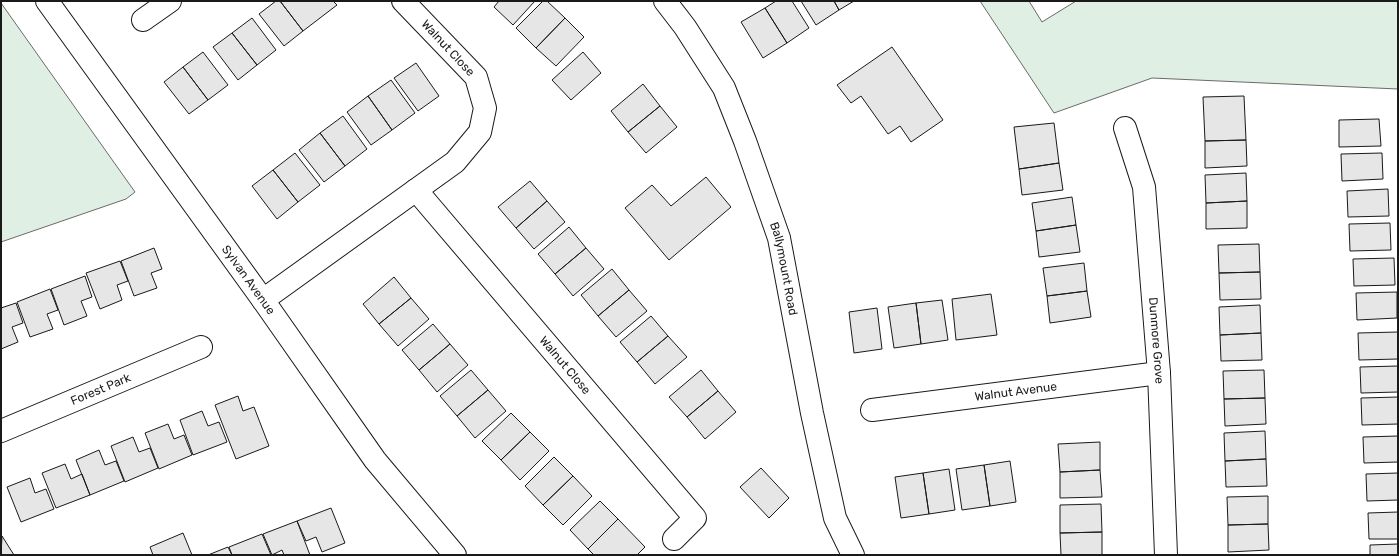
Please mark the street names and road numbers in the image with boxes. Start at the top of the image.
street label: Walnut Close [418,17,478,79]
street label: Ballymount Road [767,220,800,317]
street label: Sylvan Avenue [219,242,278,317]
street label: Dunmore Grove [1146,297,1166,384]
street label: Walnut Close [536,333,594,397]
street label: Forest Park [68,370,133,408]
street label: Walnut Avenue [974,379,1058,404]

